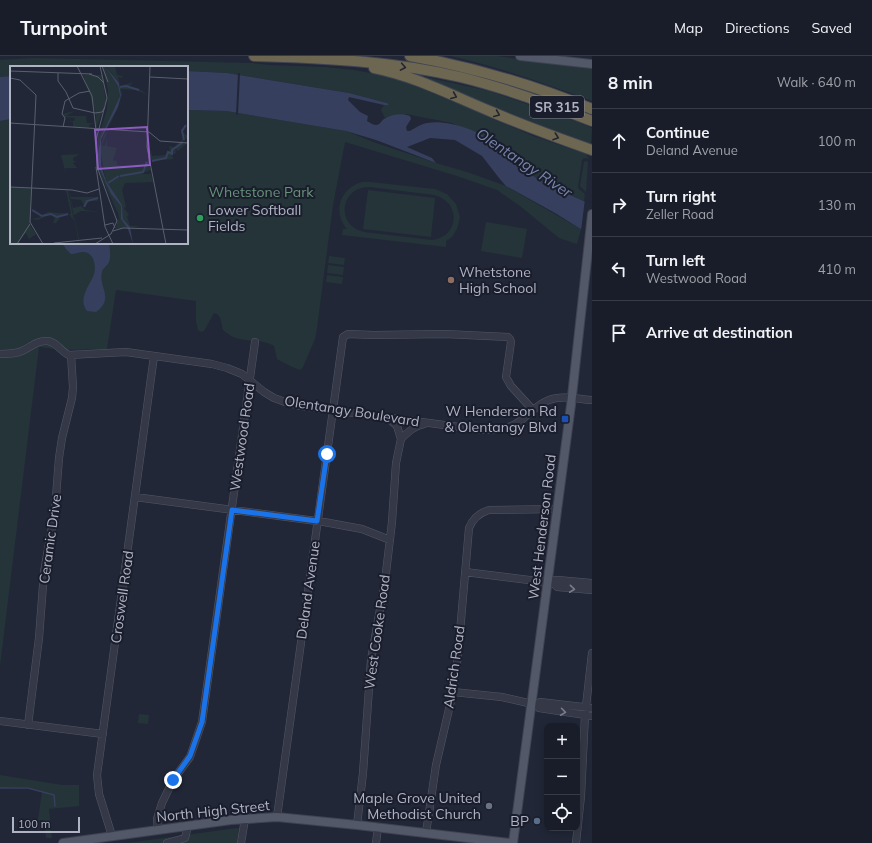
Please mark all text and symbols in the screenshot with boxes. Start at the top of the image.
text: Turnpoint [20,16,107,40]
text: Map [674,19,703,37]
text: Directions [725,19,790,37]
text: Saved [812,19,852,37]
one-way arrow [400,62,406,71]
inset map [10,66,188,244]
text: 8 min [608,72,653,93]
text: Walk · 640 m [777,74,856,90]
one-way arrow [450,91,457,99]
road number: SR 315 [530,96,584,118]
one-way arrow [492,109,500,117]
text: Continue [646,123,709,142]
water label: Olentangy River [473,124,576,202]
icon: ahead [608,130,630,152]
one-way arrow [553,132,560,141]
text: 100 m [818,133,856,149]
text: Deland Avenue [646,142,738,158]
park label: Whetstone Park [209,183,314,201]
text: Turn right [646,187,716,206]
icon: right [608,194,630,216]
text: 130 m [818,197,856,213]
place label: Lower Softball Fields [208,201,301,235]
text: Zeller Road [646,206,714,222]
marker: Lower Softball Fields [195,213,205,223]
text: Turn left [646,251,705,270]
icon: left [608,258,630,280]
text: 410 m [818,261,856,277]
place label: Whetstone High School [459,263,537,297]
text: Westwood Road [646,270,747,286]
marker: Whetstone High School [446,275,456,285]
icon: arrive [608,322,630,344]
text: Arrive at destination [646,323,793,342]
street label: Westwood Road [226,382,258,492]
street label: Olentangy Boulevard [283,391,421,431]
place label: W Henderson Rd & Olentangy Blvd [444,402,557,436]
marker: W Henderson Rd & Olentangy Blvd [560,414,570,424]
route start [318,445,336,463]
street label: West Henderson Road [524,453,560,601]
street label: Ceramic Drive [35,493,65,585]
street label: Deland Avenue [292,540,324,640]
street label: Croswell Road [107,549,137,645]
street label: West Cooke Road [360,574,394,690]
one-way arrow [569,584,575,593]
street label: Aldrich Road [439,624,469,710]
one-way arrow [560,707,567,716]
map controls [544,723,580,831]
button: + [544,723,580,759]
button: − [544,759,580,795]
route end [164,771,182,789]
place label: Maple Grove United Methodist Church [353,789,481,823]
button: locate [544,795,580,831]
street label: North High Street [156,796,271,826]
marker: Maple Grove United Methodist Church [484,801,494,811]
place label: BP [510,812,529,830]
scale bar [12,815,80,834]
marker: BP [532,816,542,826]
text: 100 m [18,817,50,831]

